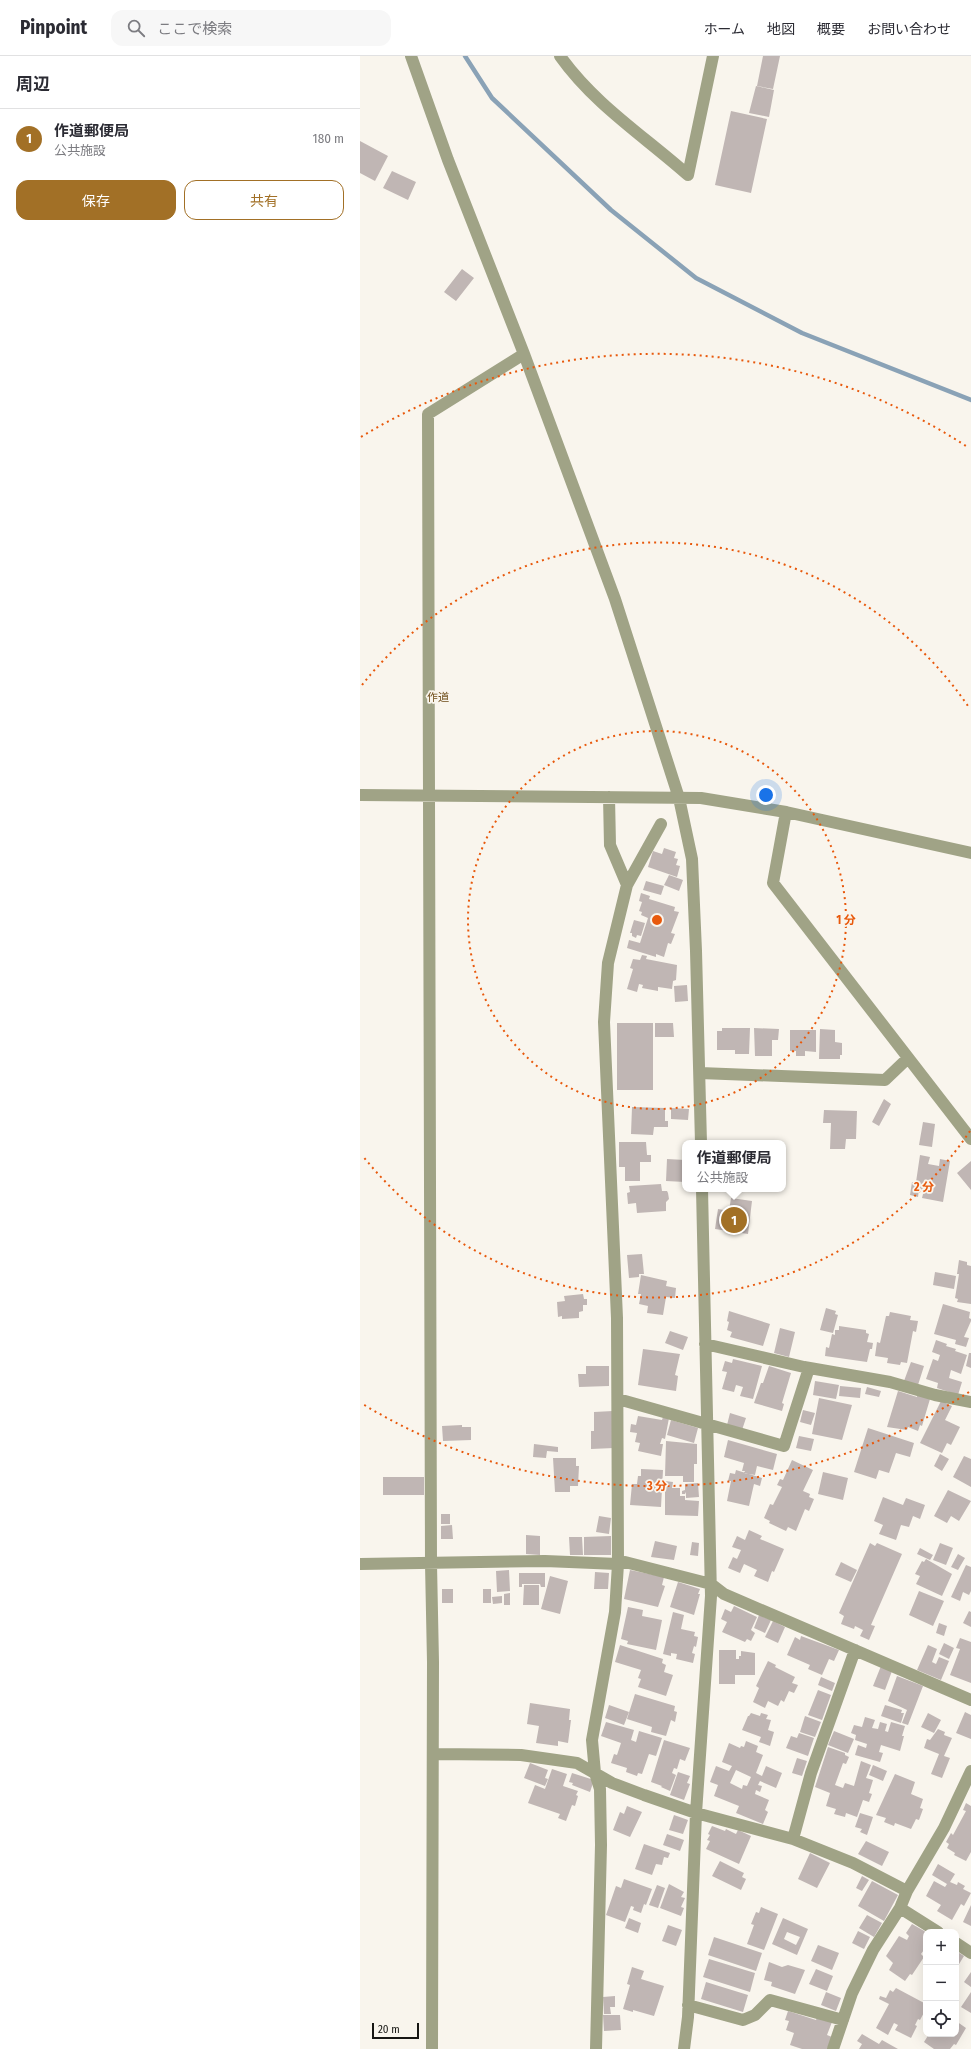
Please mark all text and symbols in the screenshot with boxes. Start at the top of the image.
search box [111,10,391,46]
text: Pinpoint [20,16,87,39]
icon: search [125,17,147,39]
text: ここで検索 [157,20,232,38]
text: ホーム [703,21,745,38]
text: 地図 [767,21,795,38]
text: 概要 [817,21,845,38]
text: お問い合わせ [867,21,951,38]
text: 周辺 [16,74,50,95]
text: 作道郵便局 [54,122,129,140]
text: 1 [26,131,32,146]
text: 180 m [313,131,344,146]
text: 公共施設 [54,143,106,158]
button: 保存 [16,180,176,220]
button: 共有 [184,180,344,220]
district label: 作道 [427,691,449,704]
your location [756,785,776,805]
centre of rings [650,913,664,927]
text: 1 分 [836,913,856,927]
popup [682,1140,786,1192]
text: 作道郵便局 [696,1149,772,1167]
text: 公共施設 [696,1170,749,1185]
text: 2 分 [913,1180,934,1194]
pin: 1 [721,1205,747,1235]
text: 3 分 [646,1479,667,1493]
map controls [923,1929,959,2037]
button: + [923,1929,959,1965]
button: − [923,1965,959,2001]
button: locate [923,2001,959,2037]
scale bar [372,2021,419,2040]
text: 20 m [378,2023,400,2036]

